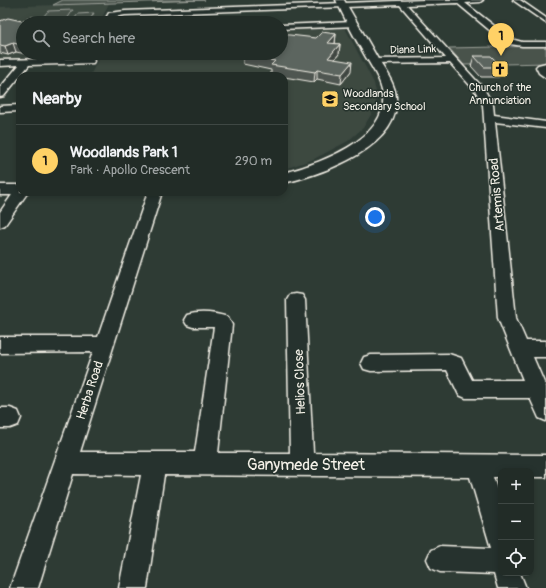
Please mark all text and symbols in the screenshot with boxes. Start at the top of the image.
search box [16,16,288,60]
pin: 1 [488,23,514,56]
icon: search [30,27,52,49]
text: Search here [62,29,135,48]
street label: Diana Link [390,42,437,57]
church icon: Church of the Annunciation [490,59,510,79]
place label: Church of the Annunciation [469,81,532,107]
place label: Woodlands Secondary School [343,87,426,113]
text: Nearby [32,88,81,109]
school or university icon: Woodlands Secondary School [320,89,340,109]
text: Woodlands Park 1 [70,143,178,162]
text: 1 [42,153,48,169]
text: 290 m [235,153,272,169]
street label: Artemis Road [486,157,508,232]
text: Park · Apollo Crescent [70,162,190,178]
your location [365,207,385,227]
street label: Helios Close [291,348,309,415]
street label: Herba Road [73,359,107,422]
street label: Ganymede Street [247,455,366,475]
map controls [498,468,534,576]
button: + [498,468,534,504]
button: − [498,504,534,540]
button: locate [498,540,534,576]

